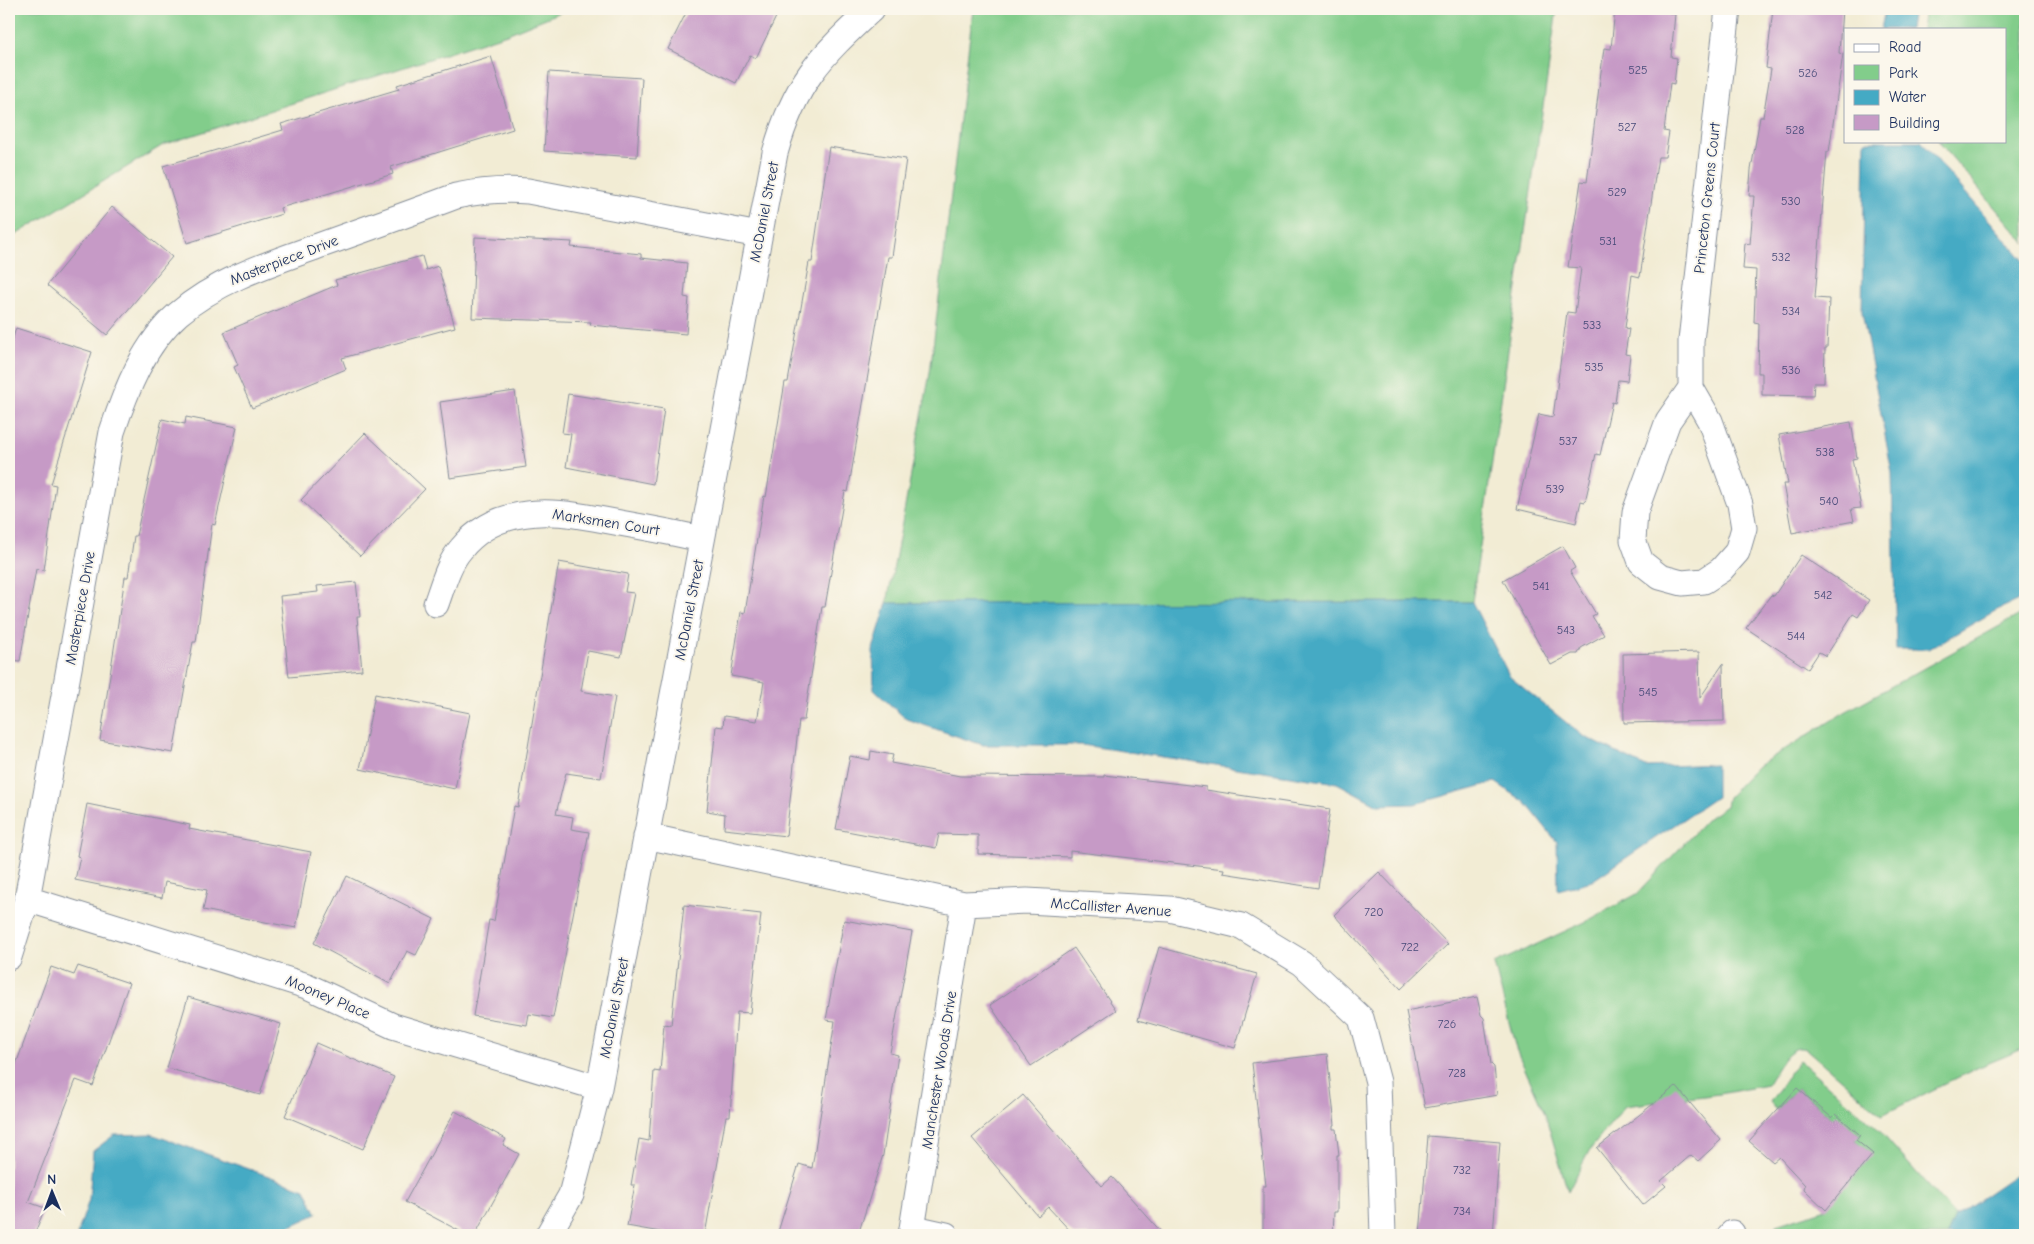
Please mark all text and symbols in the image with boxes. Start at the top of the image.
legend [1844,28,2006,142]
text: Road [1889,38,1921,56]
house number: 525 [1628,63,1648,77]
text: Park [1889,64,1918,82]
house number: 526 [1798,66,1818,80]
text: Water [1889,88,1926,106]
text: Building [1889,114,1940,132]
house number: 527 [1618,120,1637,134]
street label: Princeton Greens Court [1690,121,1724,274]
house number: 528 [1786,123,1804,137]
street label: McDaniel Street [745,160,783,264]
house number: 529 [1607,185,1627,199]
house number: 530 [1781,194,1801,208]
street label: Masterpiece Drive [227,231,341,289]
house number: 531 [1599,234,1617,248]
house number: 532 [1772,250,1790,264]
house number: 534 [1782,304,1800,318]
house number: 533 [1583,318,1601,332]
house number: 535 [1584,360,1604,374]
house number: 536 [1781,363,1801,377]
house number: 537 [1559,434,1577,448]
house number: 538 [1816,445,1834,459]
house number: 539 [1546,482,1564,496]
house number: 540 [1819,494,1839,508]
street label: Marksmen Court [551,505,661,539]
street label: Masterpiece Drive [61,549,99,666]
street label: McDaniel Street [670,558,708,662]
house number: 541 [1532,579,1550,593]
house number: 542 [1814,588,1832,602]
house number: 543 [1557,623,1575,637]
house number: 544 [1787,629,1805,643]
house number: 545 [1639,685,1657,699]
street label: McCallister Avenue [1050,894,1172,920]
house number: 720 [1364,905,1384,919]
house number: 722 [1401,940,1419,954]
street label: McDaniel Street [595,956,633,1060]
street label: Mooney Place [283,971,373,1023]
street label: Manchester Woods Drive [918,989,960,1150]
house number: 726 [1438,1017,1456,1031]
house number: 728 [1448,1066,1466,1080]
house number: 732 [1453,1163,1471,1177]
north arrow [28,1166,78,1216]
text: N [47,1171,56,1188]
house number: 734 [1453,1204,1471,1218]

